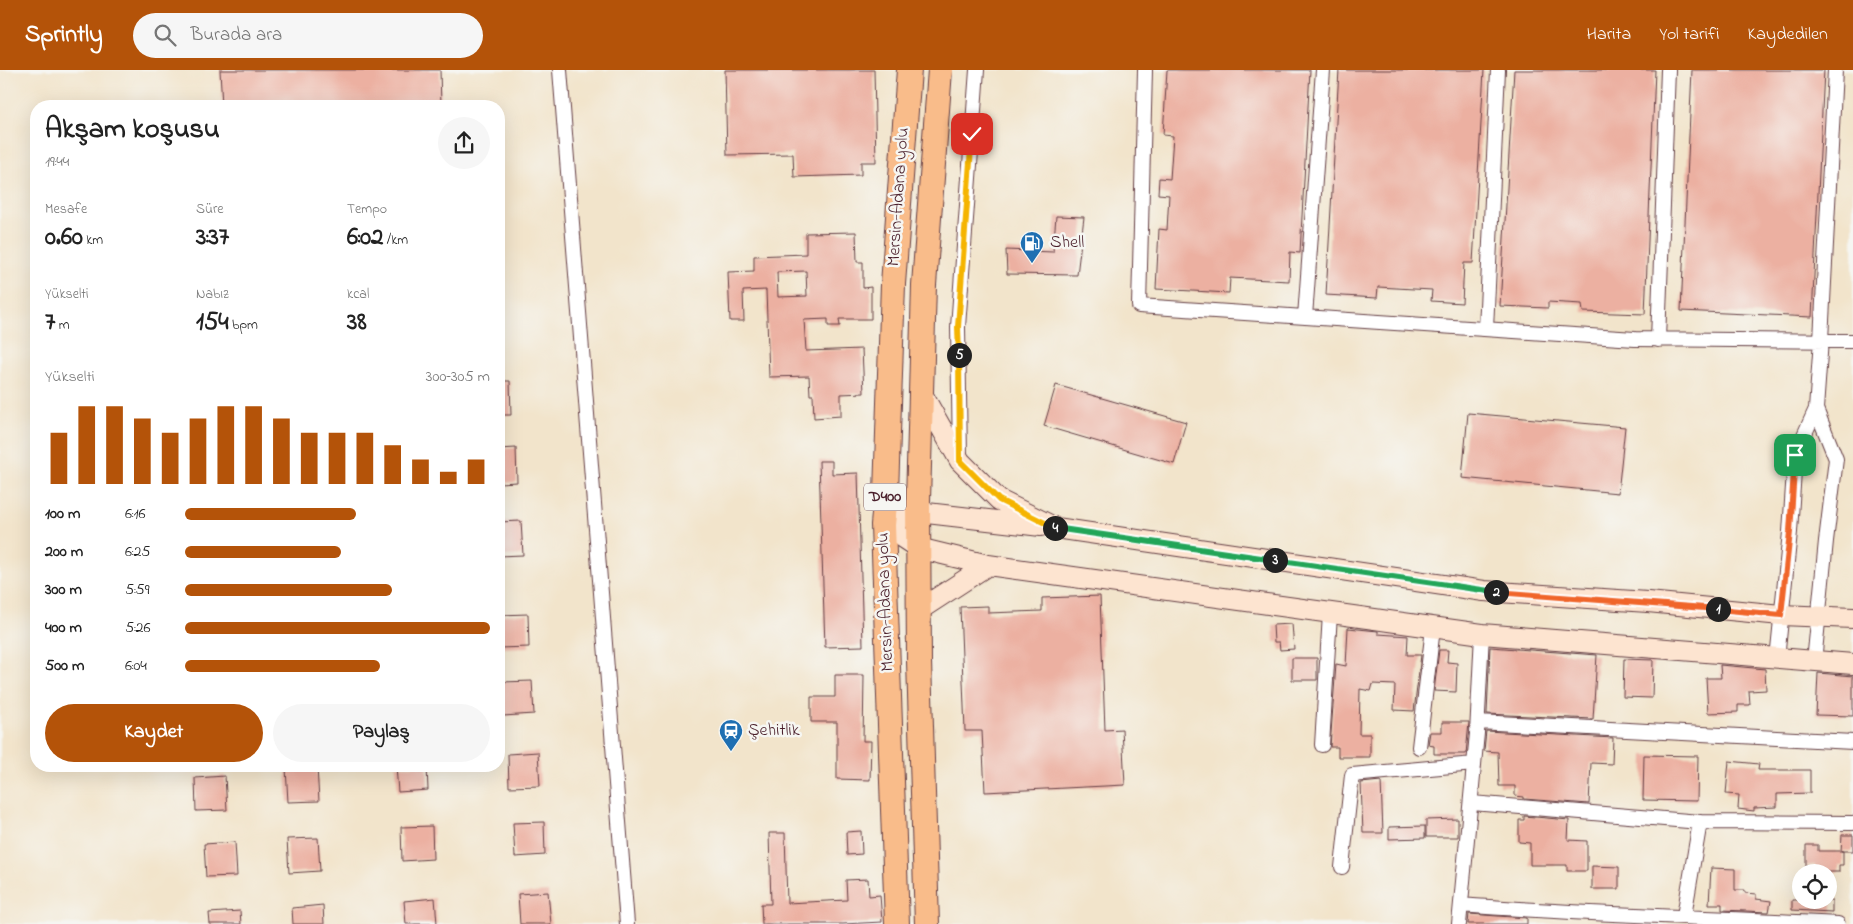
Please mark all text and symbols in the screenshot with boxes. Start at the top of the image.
search box [133,13,483,58]
text: Sprintly [25,18,103,53]
icon: search [151,21,179,49]
text: Burada ara [191,22,282,49]
text: Harita [1586,22,1631,48]
text: Yol tarifi [1659,22,1720,48]
text: Kaydedilen [1748,22,1828,48]
text: Akşam koşusu [45,110,220,151]
pin [951,113,993,155]
button: share [438,117,490,169]
icon: check [958,120,986,148]
street label: Mersin-Adana yolu [881,127,917,267]
text: 19:44 [45,150,69,174]
text: Mesafe [45,199,87,220]
text: Süre [196,199,224,220]
text: Tempo [347,199,387,220]
text: 0.60 [45,220,83,256]
text: 3:37 [196,220,229,256]
text: 6:02 [347,220,383,256]
text: km [83,230,103,251]
text: /km [383,230,408,251]
fuel station icon: Shell [1019,230,1045,264]
place label: Shell [1050,230,1084,256]
text: Yükselti [45,284,89,305]
text: Nabız [196,284,229,305]
text: kcal [347,284,369,305]
text: 7 [45,305,55,341]
text: 154 [196,305,229,341]
text: 38 [347,305,367,341]
text: m [55,315,70,336]
text: bpm [229,315,258,336]
pin: 5 [946,342,972,368]
text: 5 [955,345,964,366]
text: Yükselti [45,365,95,389]
text: 300–305 m [426,365,490,389]
pin [1774,434,1816,476]
icon: arrive [1781,441,1809,469]
road number: D400 [864,484,906,511]
text: 100 m [45,502,80,526]
text: 6:16 [125,502,146,526]
pin: 4 [1042,516,1068,540]
text: 4 [1053,518,1058,539]
street label: Mersin-Adana yolu [871,532,901,672]
text: 200 m [45,540,83,564]
text: 6:25 [125,540,151,564]
pin: 3 [1262,548,1288,572]
text: 3 [1273,550,1278,571]
text: 300 m [45,578,82,602]
text: 5:59 [125,578,149,602]
pin: 2 [1484,580,1508,604]
text: 2 [1493,582,1500,603]
pin: 1 [1706,596,1730,622]
text: 1 [1716,599,1721,620]
text: 400 m [45,616,82,640]
text: 5:26 [125,616,151,640]
text: 500 m [45,654,84,678]
text: 6:04 [125,654,147,678]
button: Kaydet [45,704,263,762]
button: Paylaş [273,704,490,762]
station icon: Şehitlik [718,718,744,752]
place label: Şehitlik [748,718,800,744]
map controls [1792,864,1837,909]
button: locate [1792,864,1837,909]

